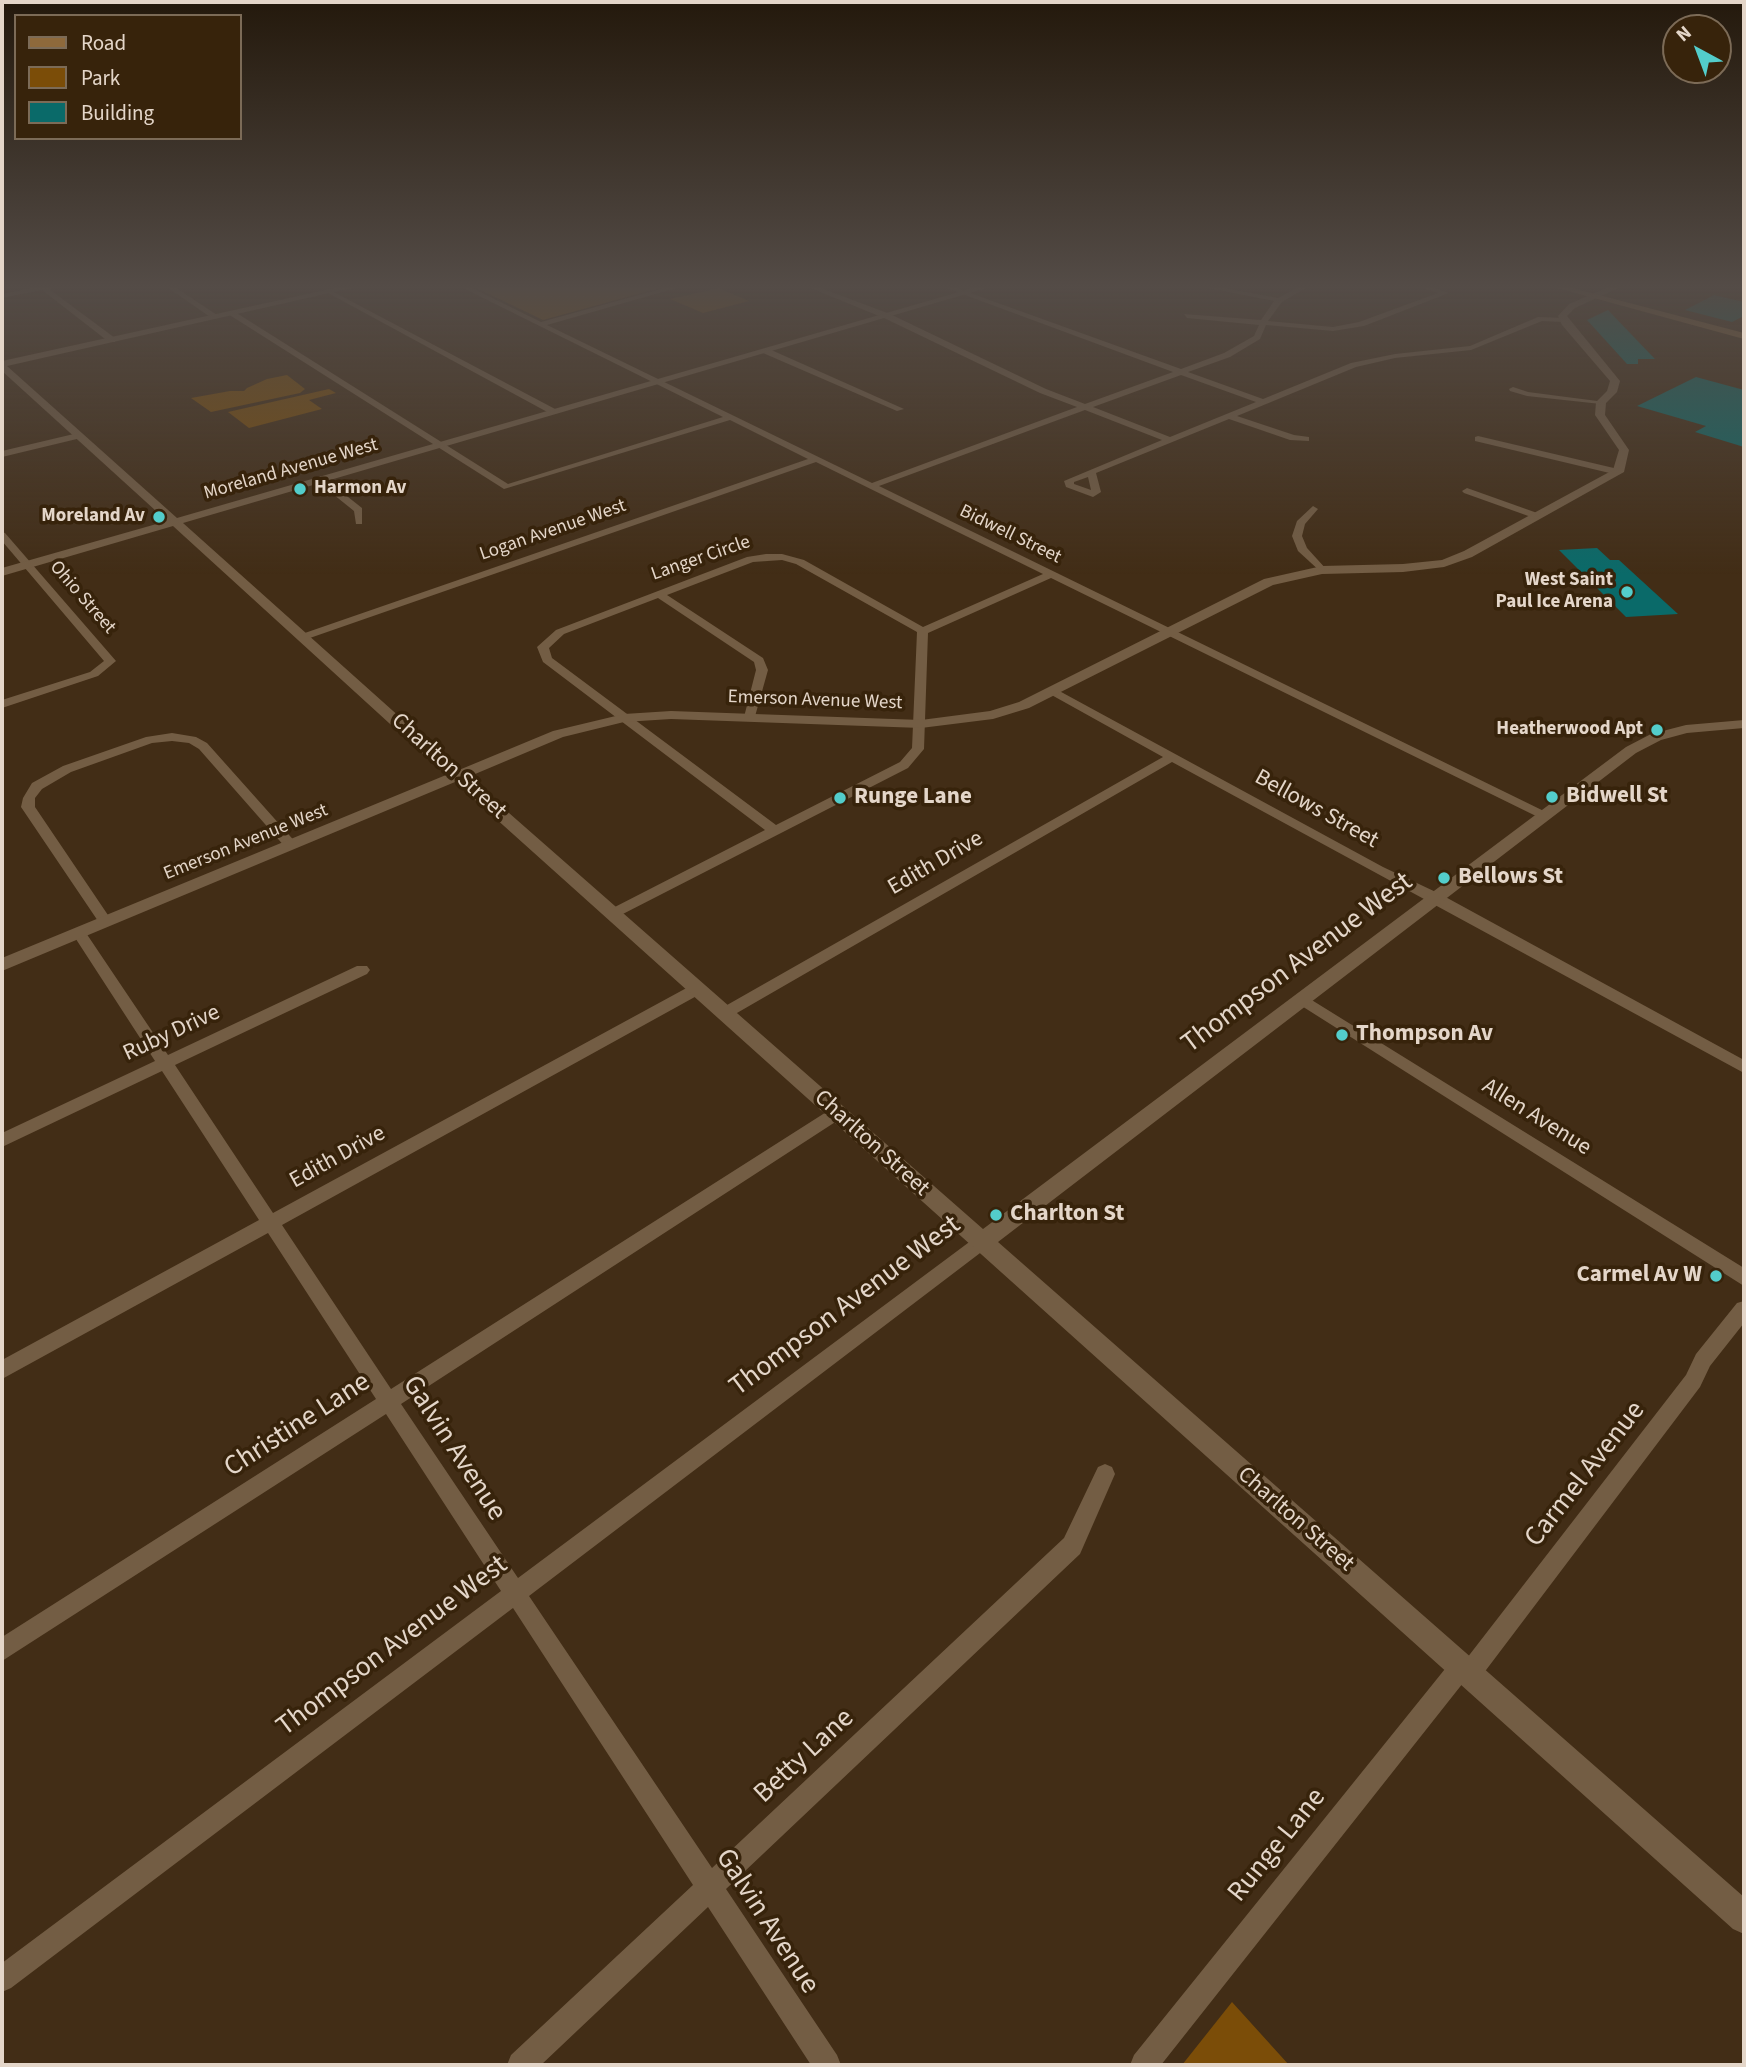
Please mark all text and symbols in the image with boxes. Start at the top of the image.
legend [14,14,242,140]
north arrow [1662,14,1732,84]
text: N [1671,20,1698,49]
text: Road [81,28,126,58]
text: Park [81,63,120,93]
text: Building [81,98,154,128]
street label: Moreland Avenue West [201,434,381,506]
place label: Harmon Av [314,478,406,500]
marker: Harmon Av [292,481,308,497]
street label: Logan Avenue West [477,495,629,567]
street label: Bidwell Street [955,501,1065,569]
place label: Moreland Av [41,506,145,528]
marker: Moreland Av [151,509,167,525]
street label: Langer Circle [649,531,753,587]
street label: Ohio Street [44,557,120,639]
place label: West Saint Paul Ice Arena [1496,570,1613,614]
marker: West Saint Paul Ice Arena [1619,584,1635,600]
street label: Emerson Avenue West [727,687,903,715]
street label: Charlton Street [385,708,511,826]
place label: Heatherwood Apt [1496,719,1643,741]
marker: Heatherwood Apt [1649,722,1665,738]
street label: Bellows Street [1249,765,1383,855]
place label: Bidwell St [1566,783,1668,811]
place label: Runge Lane [854,784,972,812]
marker: Bidwell St [1544,789,1560,805]
marker: Runge Lane [832,790,848,806]
street label: Emerson Avenue West [161,800,331,886]
street label: Edith Drive [884,826,988,902]
place label: Bellows St [1458,864,1563,892]
street label: Thompson Avenue West [1176,866,1420,1062]
marker: Bellows St [1436,870,1452,886]
street label: Ruby Drive [119,1000,225,1068]
place label: Thompson Av [1356,1021,1493,1049]
marker: Thompson Av [1334,1027,1350,1043]
street label: Allen Avenue [1476,1074,1596,1162]
street label: Charlton Street [808,1085,934,1203]
street label: Edith Drive [285,1120,391,1196]
place label: Charlton St [1010,1201,1124,1229]
marker: Charlton St [988,1207,1004,1223]
street label: Thompson Avenue West [724,1209,968,1405]
place label: Carmel Av W [1576,1262,1702,1290]
marker: Carmel Av W [1708,1268,1724,1284]
street label: Christine Lane [219,1366,377,1486]
street label: Galvin Avenue [394,1370,512,1528]
street label: Carmel Avenue [1519,1395,1653,1555]
street label: Charlton Street [1231,1462,1359,1578]
street label: Thompson Avenue West [271,1549,515,1745]
street label: Betty Lane [748,1702,862,1812]
street label: Runge Lane [1222,1782,1334,1910]
street label: Galvin Avenue [707,1843,825,2001]

